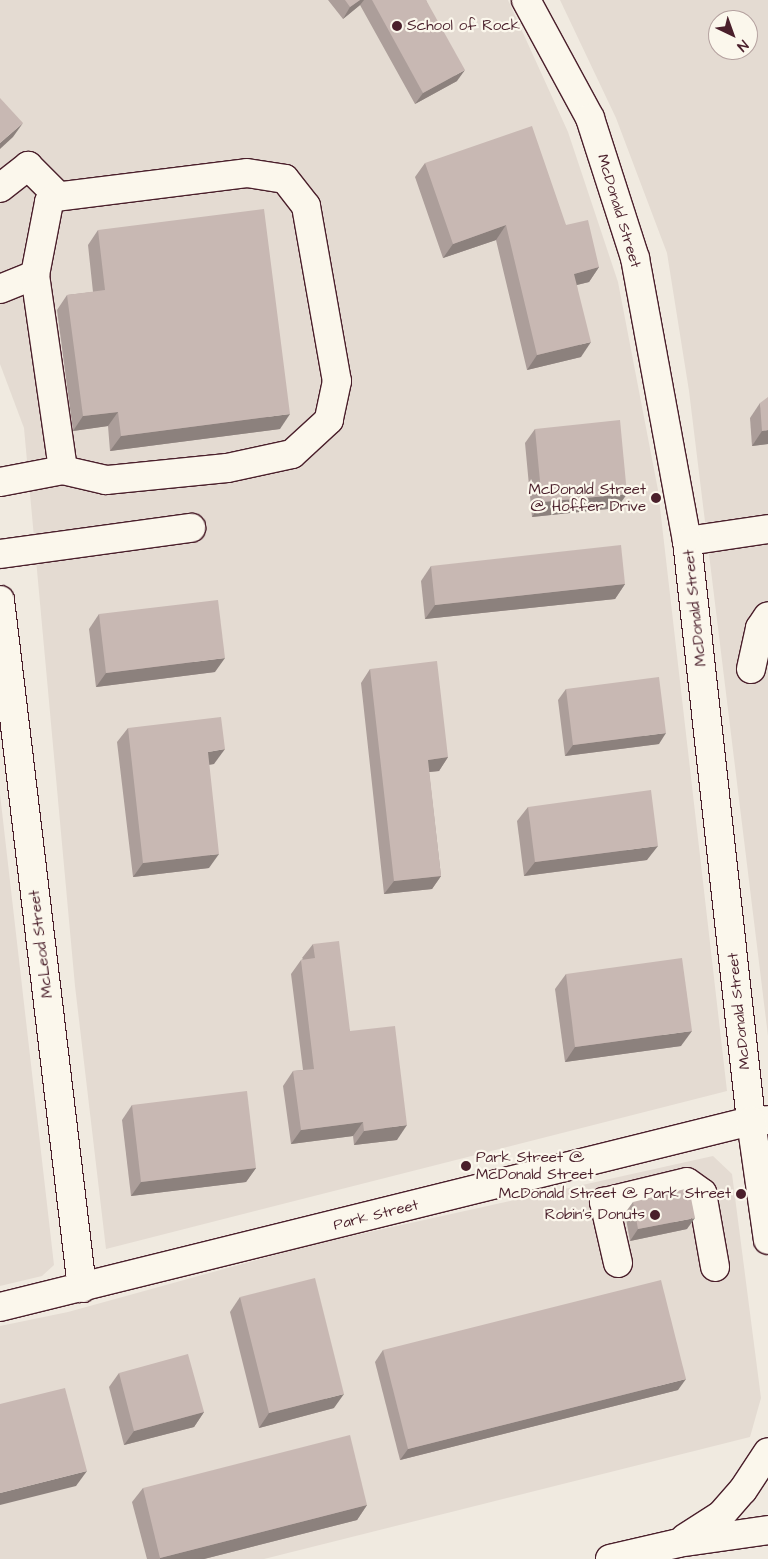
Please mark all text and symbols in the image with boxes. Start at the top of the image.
north arrow [708,10,758,60]
place label: School of Rock [407,17,520,35]
marker: School of Rock [391,20,403,32]
text: N [732,35,752,56]
street label: McDonald Street [593,152,645,270]
place label: McDonald Street @ Hoffer Drive [528,480,646,515]
marker: McDonald Street @ Hoffer Drive [650,492,662,504]
street label: McDonald Street [680,549,710,667]
street label: McLeod Street [25,889,57,999]
street label: McDonald Street [724,952,754,1070]
place label: Park Street @ McDonald Street [476,1148,594,1183]
marker: Park Street @ McDonald Street [460,1160,472,1172]
place label: McDonald Street @ Park Street [499,1185,731,1203]
marker: McDonald Street @ Park Street [735,1188,747,1200]
street label: Park Street [332,1196,420,1234]
place label: Robin's Donuts [545,1206,645,1224]
marker: Robin's Donuts [649,1209,661,1221]

